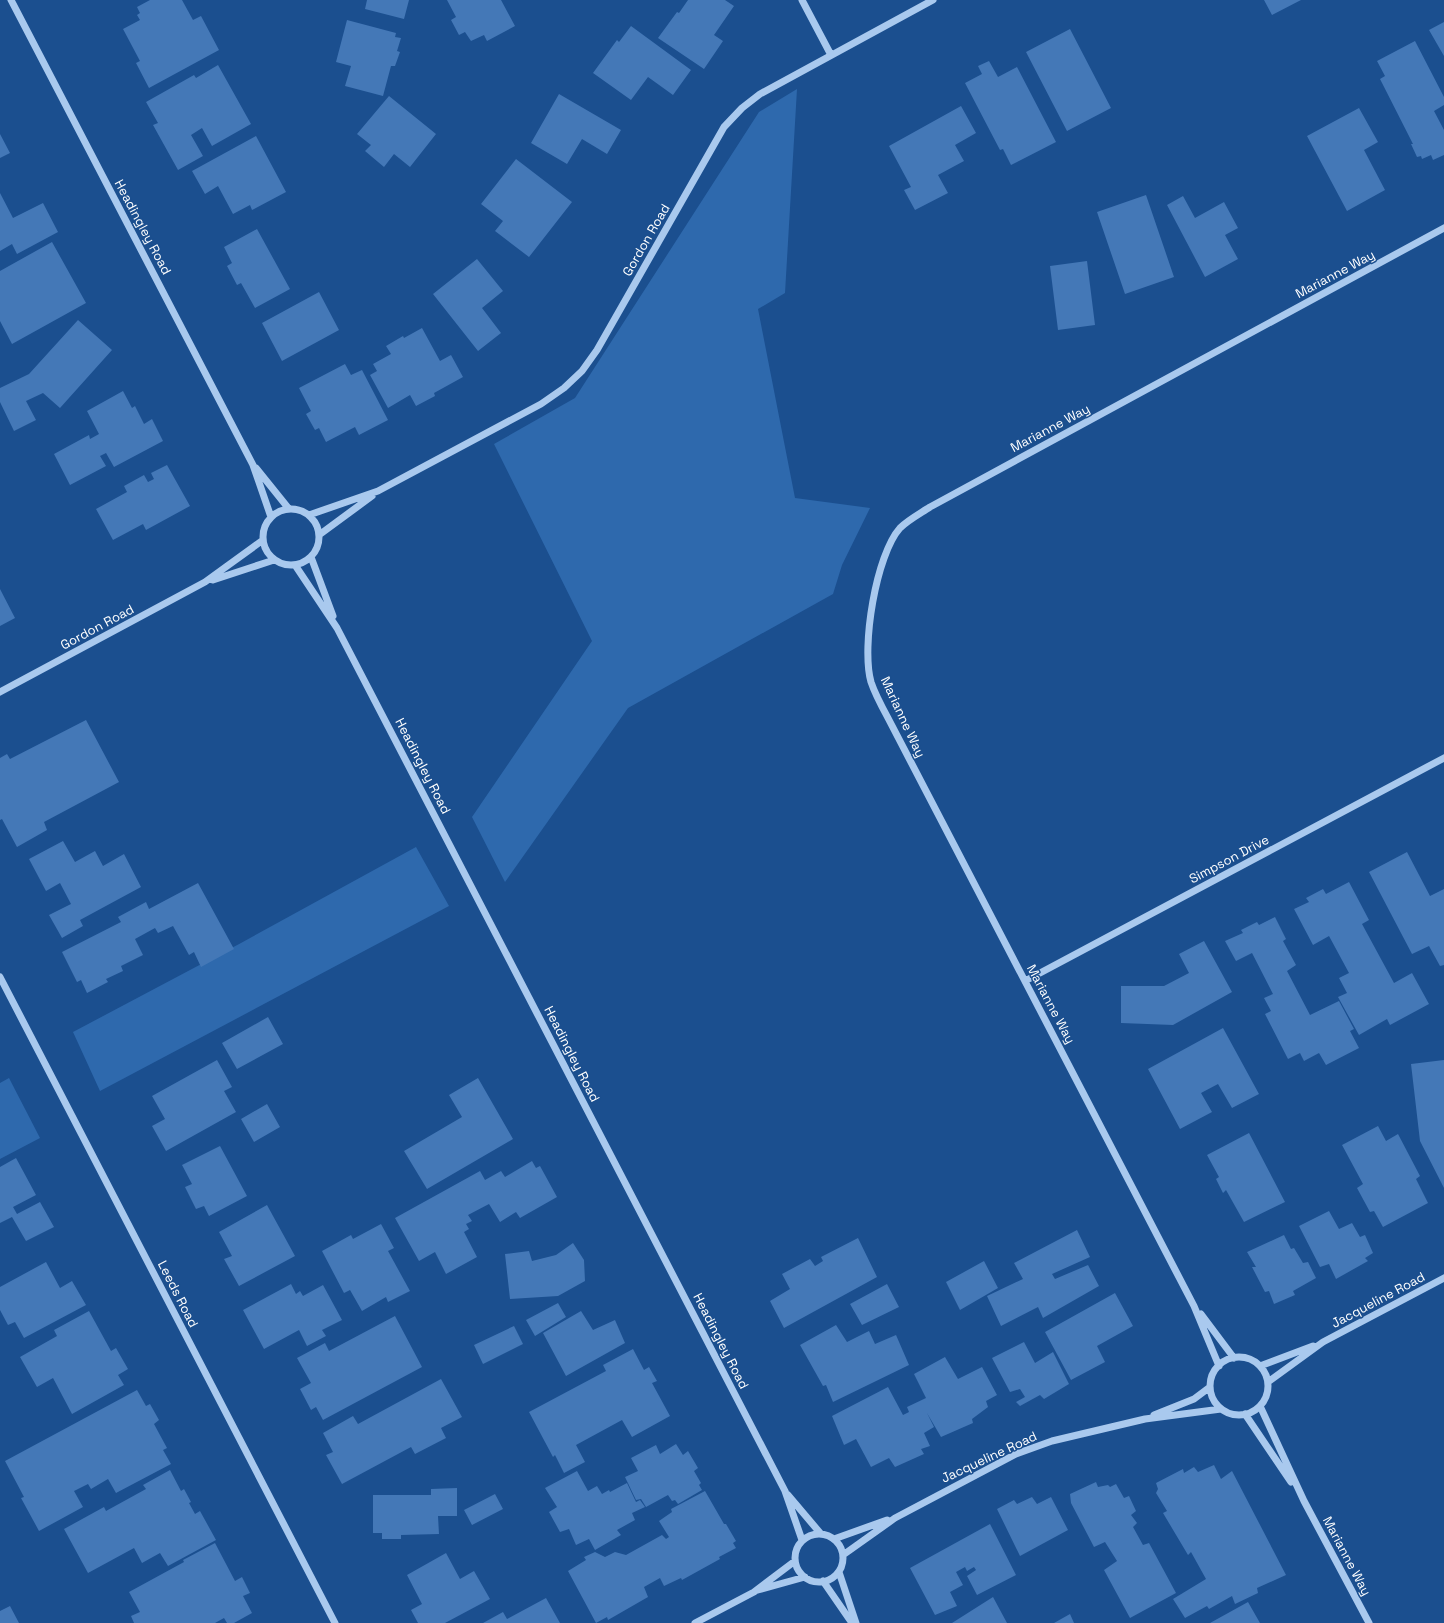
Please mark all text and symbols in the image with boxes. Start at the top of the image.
street label: Headingley Road [111,176,175,278]
street label: Gordon Road [618,201,674,279]
street label: Marianne Way [1292,246,1378,302]
street label: Marianne Way [1007,400,1093,456]
street label: Gordon Road [57,601,137,653]
street label: Marianne Way [877,674,929,760]
street label: Headingley Road [391,715,455,817]
street label: Simpson Drive [1186,831,1272,887]
street label: Marianne Way [1023,961,1079,1047]
street label: Headingley Road [540,1003,604,1105]
street label: Leeds Road [154,1258,202,1330]
street label: Jacqueline Road [1328,1268,1428,1332]
street label: Headingley Road [689,1290,753,1392]
street label: Jacqueline Road [938,1427,1040,1487]
street label: Marianne Way [1319,1513,1375,1599]

